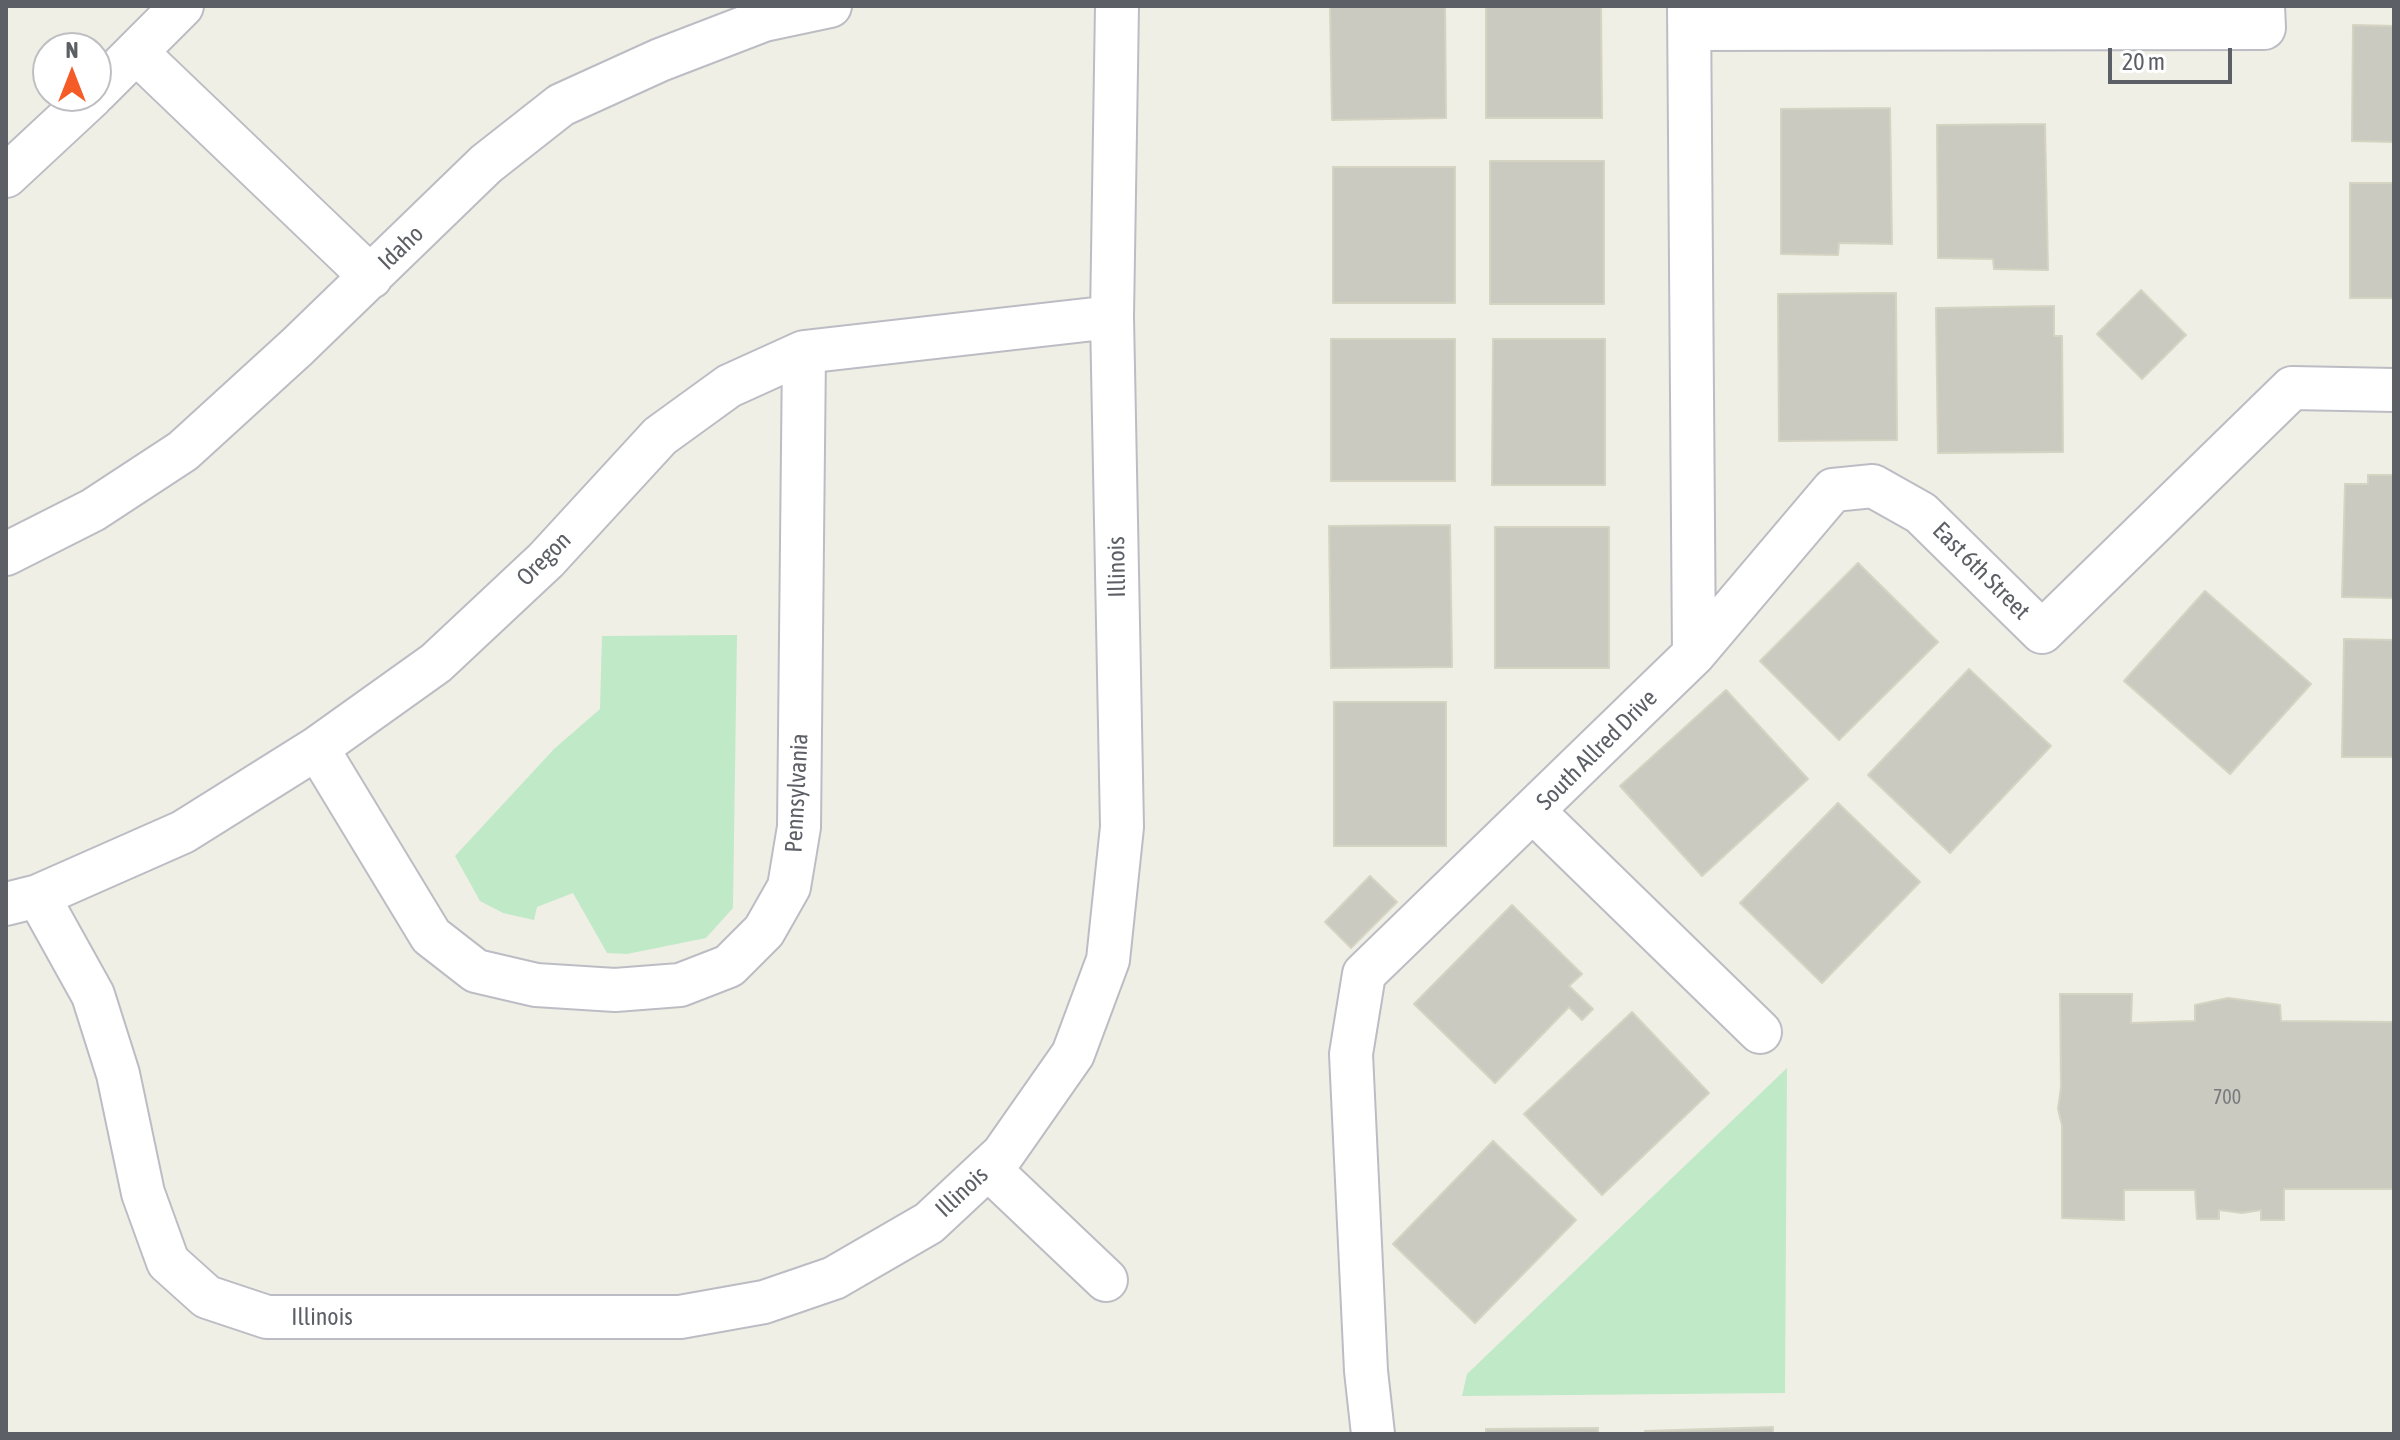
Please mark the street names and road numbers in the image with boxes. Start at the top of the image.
street label: Idaho [372,220,430,276]
street label: East 6th Street [1926,516,2036,626]
street label: Oregon [511,526,577,592]
street label: Illinois [1102,536,1132,598]
street label: South Allred Drive [1531,684,1663,816]
street label: Pennsylvania [779,733,815,853]
street label: Illinois [930,1161,994,1223]
street label: Illinois [291,1303,353,1331]

